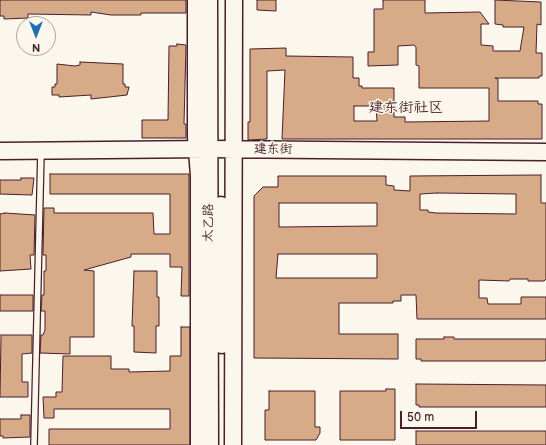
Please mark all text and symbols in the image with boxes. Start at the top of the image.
north arrow [16,16,56,56]
text: N [32,41,40,54]
district label: 建东街社区 [369,99,443,117]
street label: 建东街 [254,142,292,158]
street label: 太乙路 [201,203,217,243]
scale bar [402,403,479,429]
text: 50 m [407,410,434,425]

